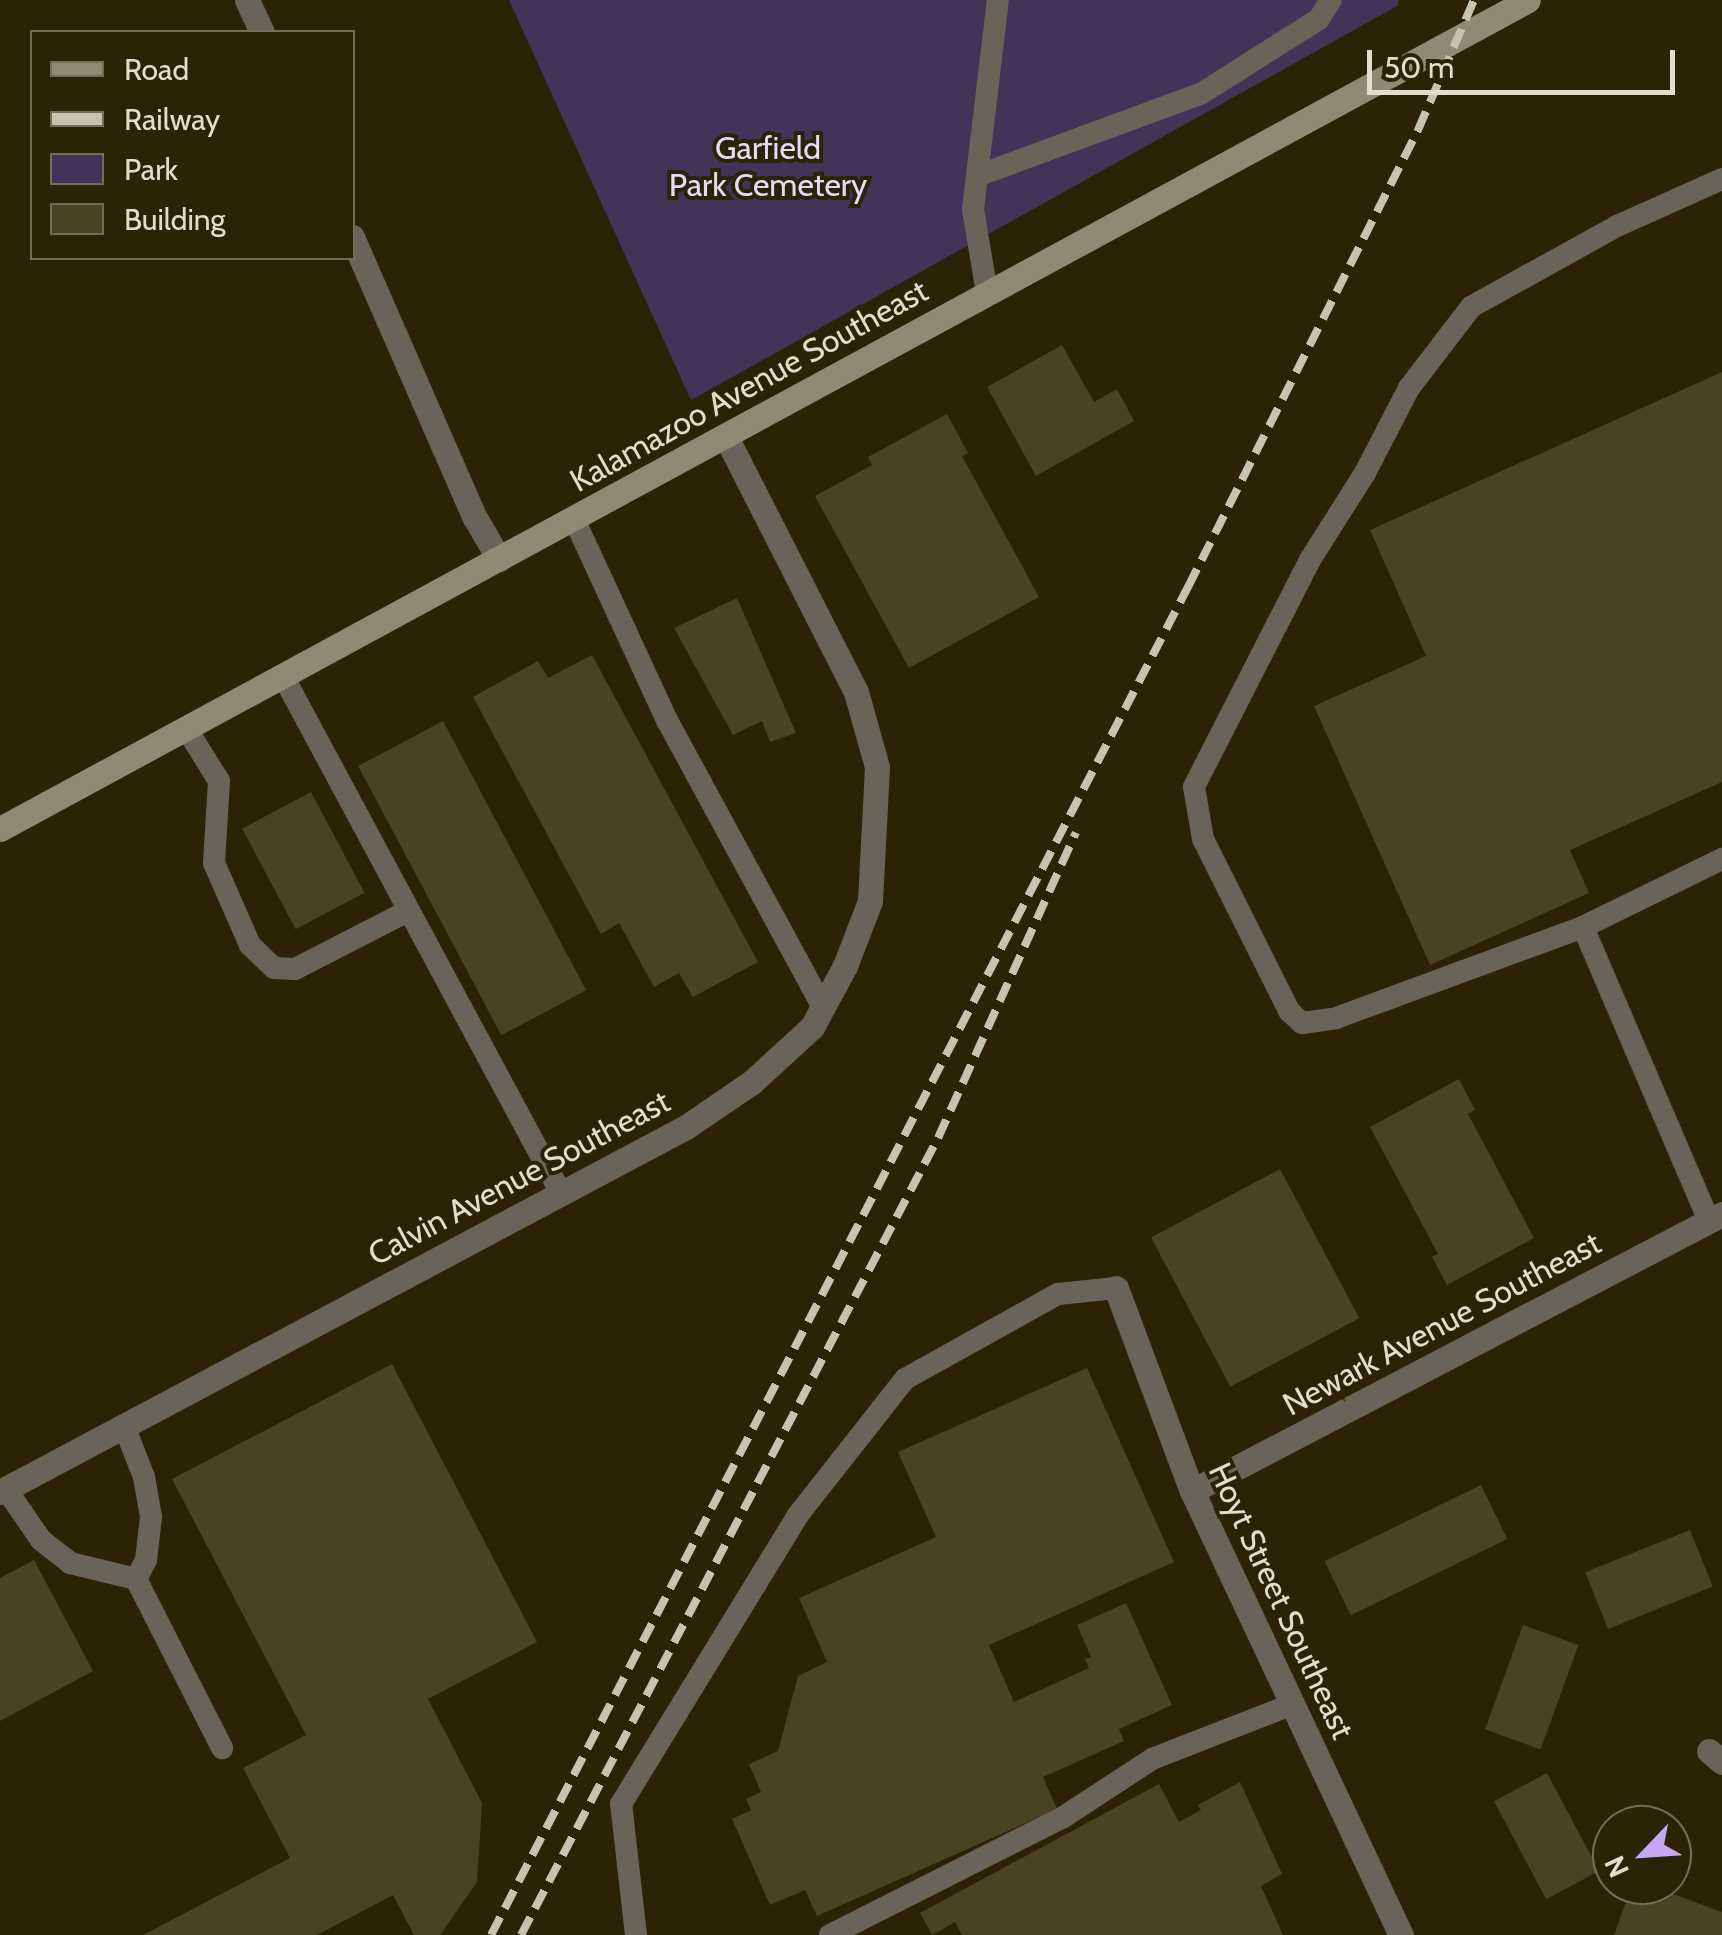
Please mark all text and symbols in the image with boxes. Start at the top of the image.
legend [30,30,355,260]
scale bar [1372,30,1680,92]
text: 50 m [1384,49,1454,86]
text: Road [124,51,189,88]
text: Railway [124,101,220,138]
park label: Garfield Park Cemetery [669,130,867,205]
text: Park [124,151,178,188]
text: Building [124,201,226,238]
street label: Kalamazoo Avenue Southeast [564,272,934,500]
street label: Calvin Avenue Southeast [362,1082,676,1274]
street label: Newark Avenue Southeast [1277,1224,1607,1424]
street label: Hoyt Street Southeast [1200,1457,1362,1745]
north arrow [1592,1805,1692,1905]
text: N [1597,1851,1636,1883]

